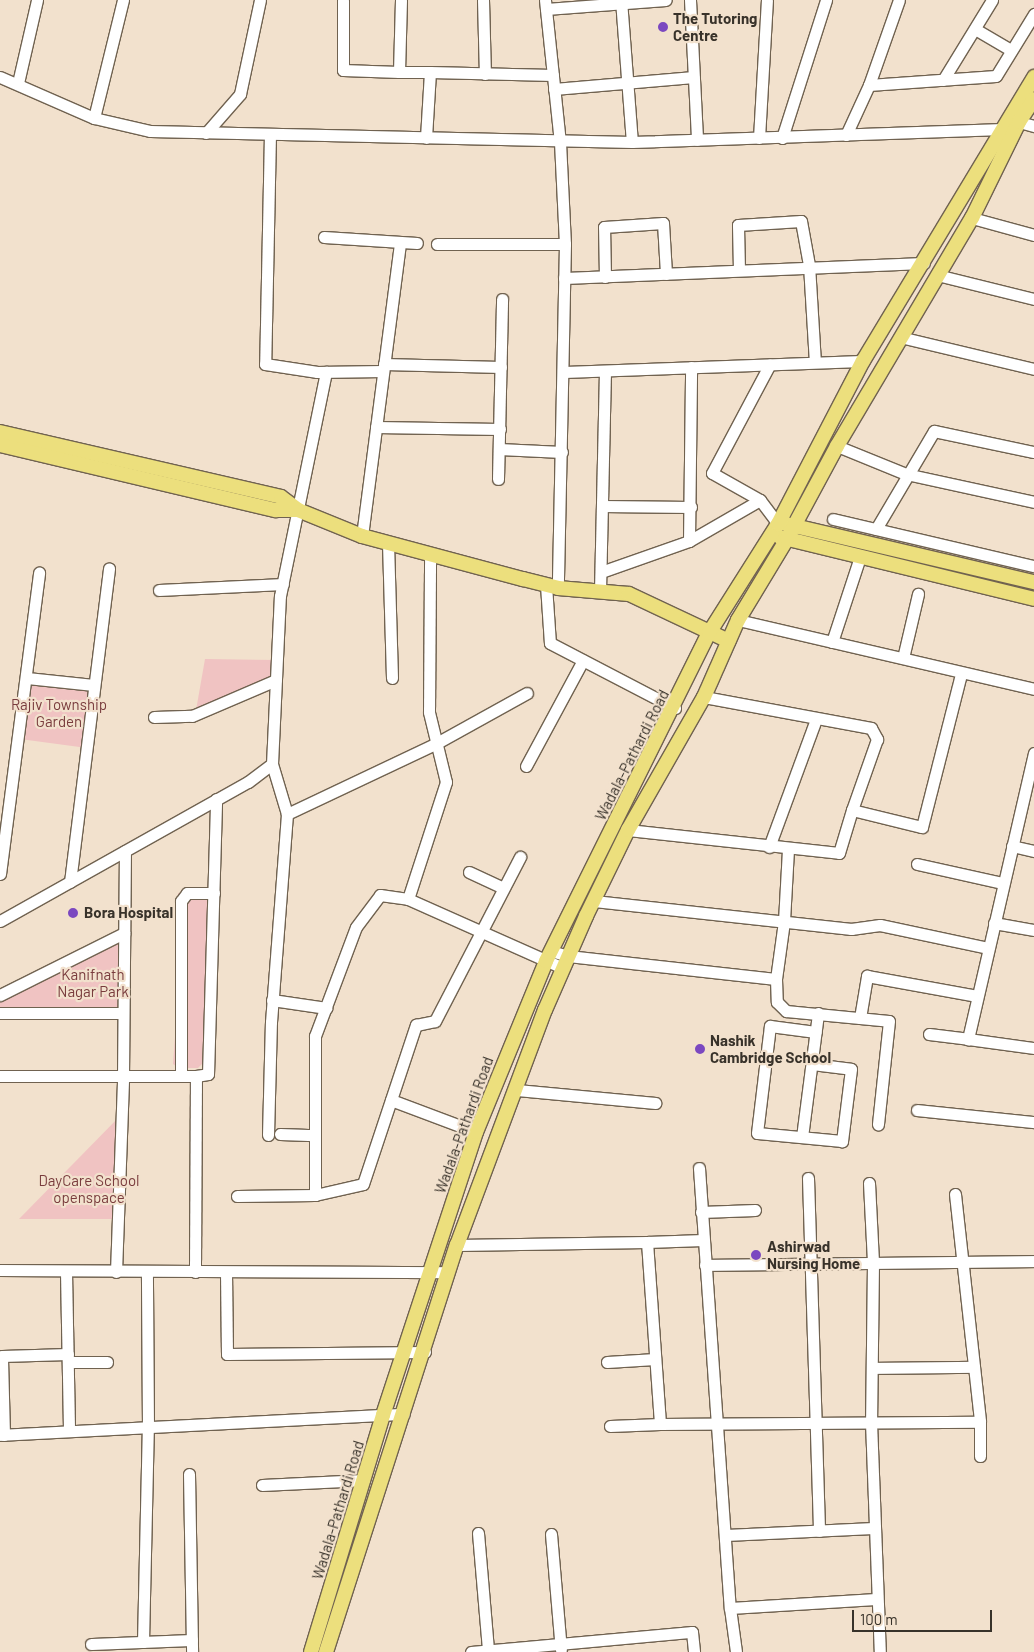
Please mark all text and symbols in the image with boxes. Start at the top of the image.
place label: The Tutoring Centre [673,9,757,44]
marker: The Tutoring Centre [657,21,669,33]
street label: Wadala-Pathardi Road [591,687,673,823]
park label: Rajiv Township Garden [11,695,107,730]
place label: Bora Hospital [84,904,173,922]
marker: Bora Hospital [66,906,80,920]
park label: Kanifnath Nagar Park [57,965,129,1000]
place label: Nashik Cambridge School [710,1031,831,1066]
marker: Nashik Cambridge School [694,1043,706,1055]
street label: Wadala-Pathardi Road [431,1054,497,1196]
park label: DayCare School openspace [38,1171,140,1206]
place label: Ashirwad Nursing Home [767,1237,860,1272]
marker: Ashirwad Nursing Home [749,1248,763,1262]
street label: Wadala-Pathardi Road [308,1438,368,1582]
scale bar [854,1600,994,1632]
text: 100 m [860,1610,898,1628]

